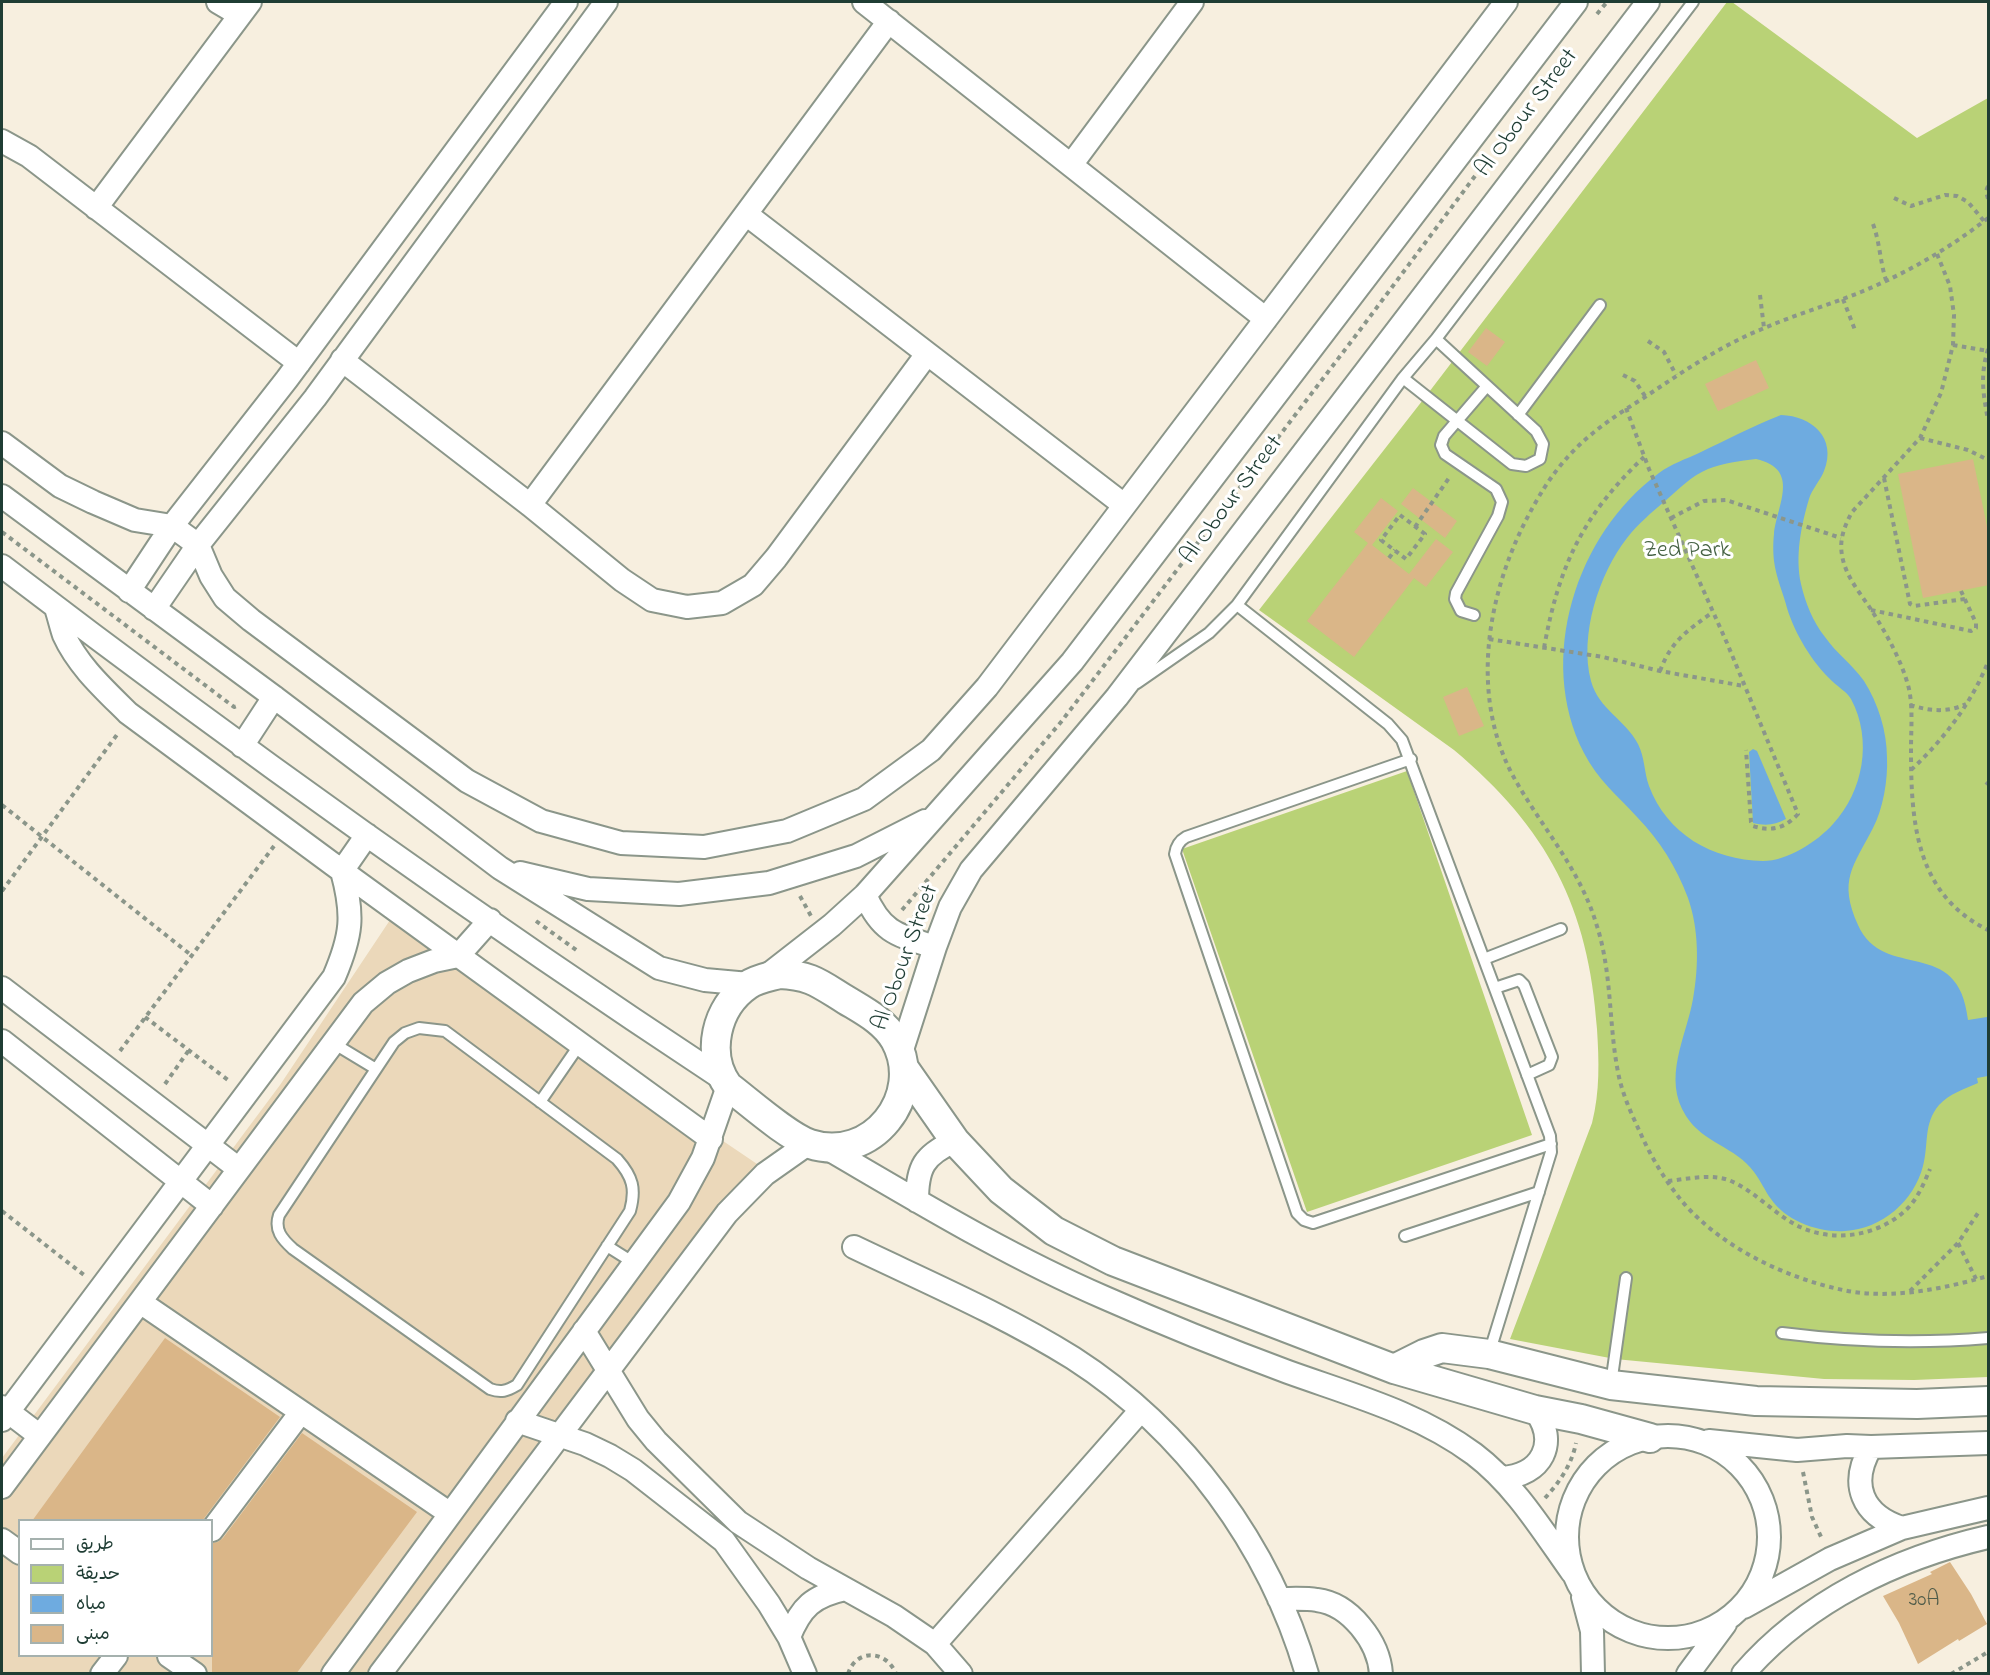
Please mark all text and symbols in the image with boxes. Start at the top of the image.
street label: Al Obour Street [1470,44,1586,184]
street label: Al Obour Street [1175,431,1291,571]
park label: Zed Park [1643,538,1731,566]
street label: Al Obour Street [867,881,947,1035]
legend [18,1519,213,1657]
text: طريق [76,1532,114,1558]
text: حديقة [76,1562,120,1588]
house number: 30A [1909,1589,1939,1615]
text: مياه [76,1592,106,1618]
text: مبنى [76,1622,110,1648]

